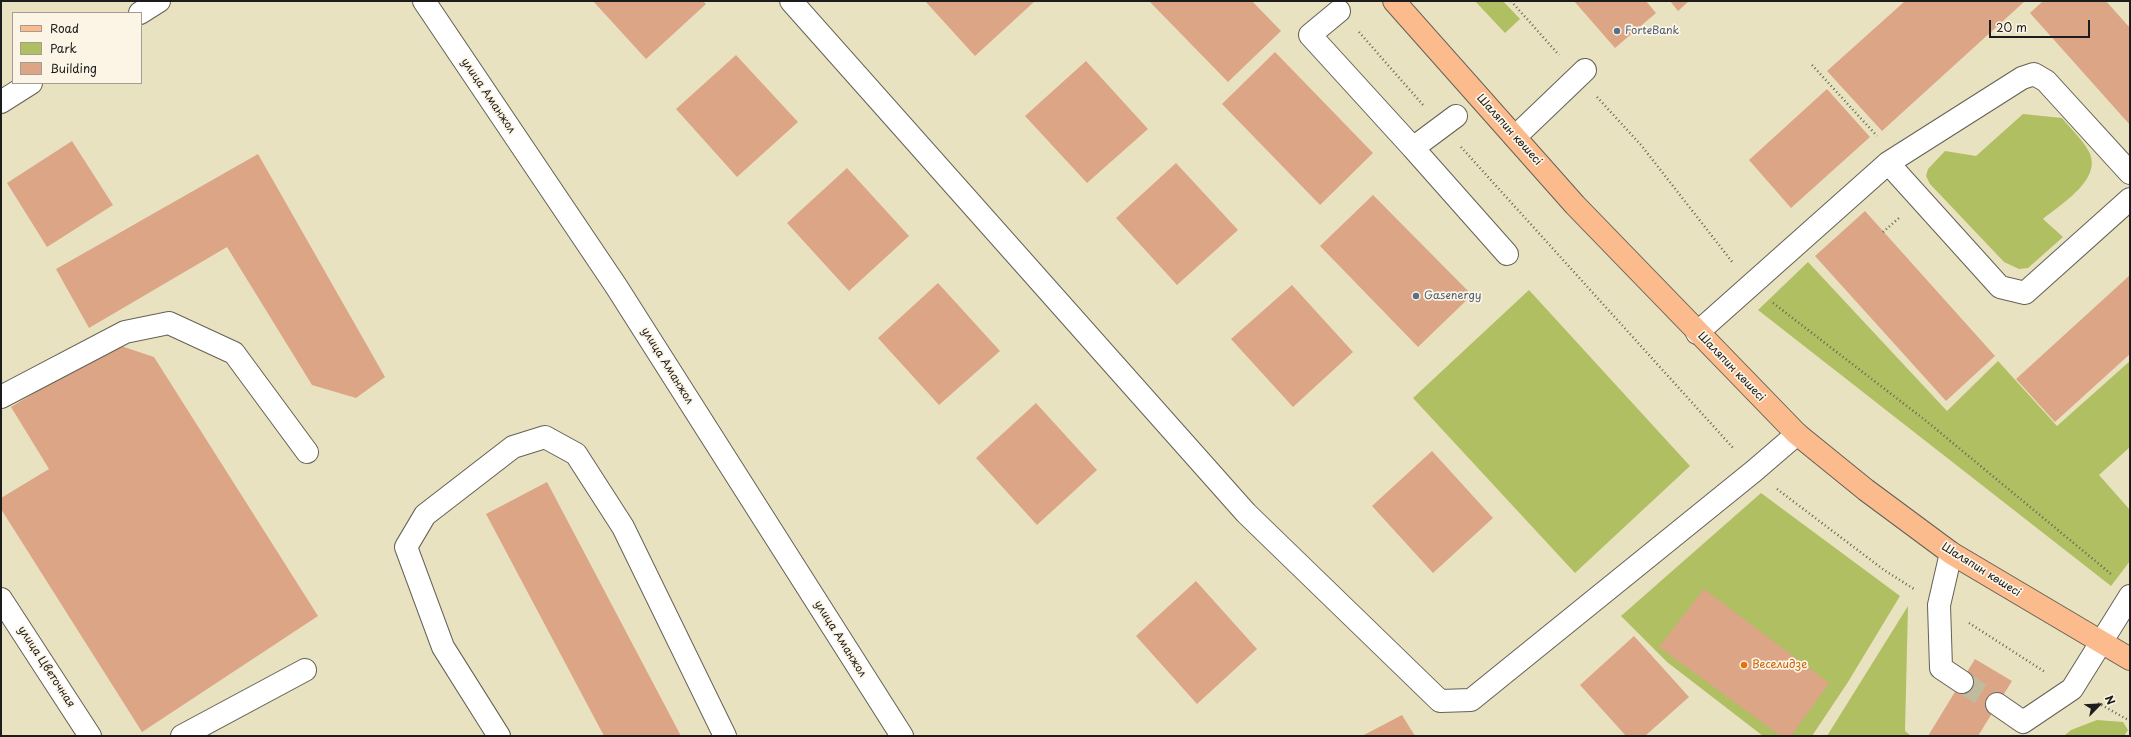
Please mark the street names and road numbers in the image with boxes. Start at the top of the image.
street label: улица Аманжол [458,56,518,136]
street label: Шаляпин көшесі [1474,92,1544,168]
street label: улица Аманжол [638,325,696,407]
street label: Шаляпин көшесі [1695,330,1767,404]
street label: Шаляпин көшесі [1939,540,2023,600]
street label: улица Аманжол [811,598,869,680]
street label: улица Цветочная [15,624,77,710]

